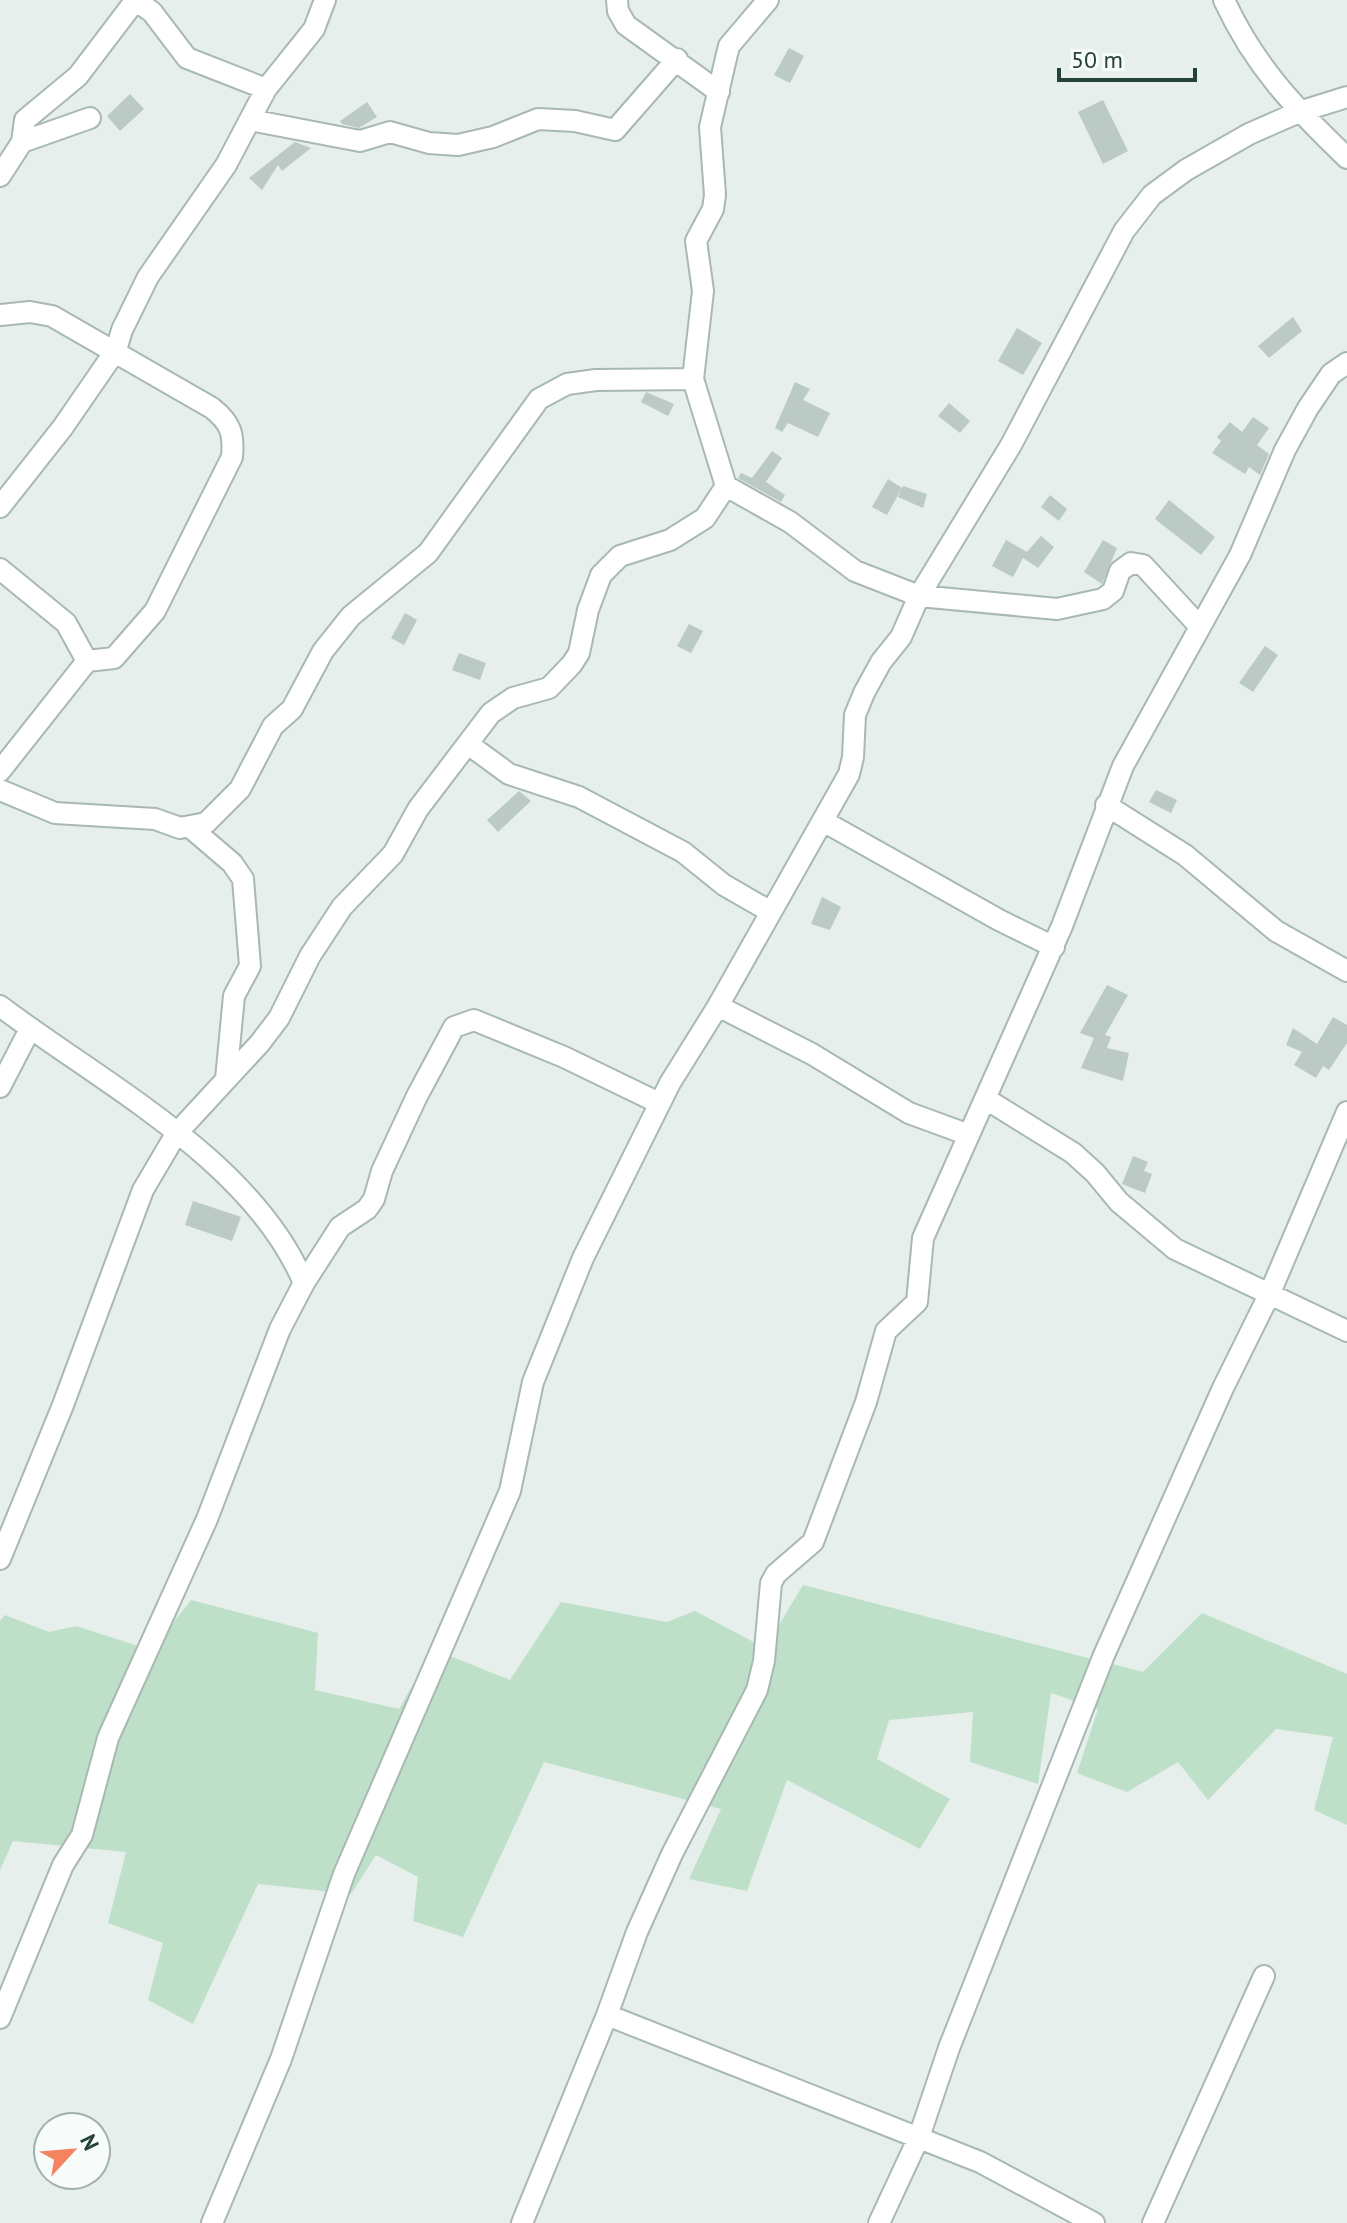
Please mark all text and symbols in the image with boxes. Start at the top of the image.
scale bar [1059,32,1195,82]
text: 50 m [1071,44,1123,75]
north arrow [32,2111,112,2191]
text: N [74,2130,106,2155]

